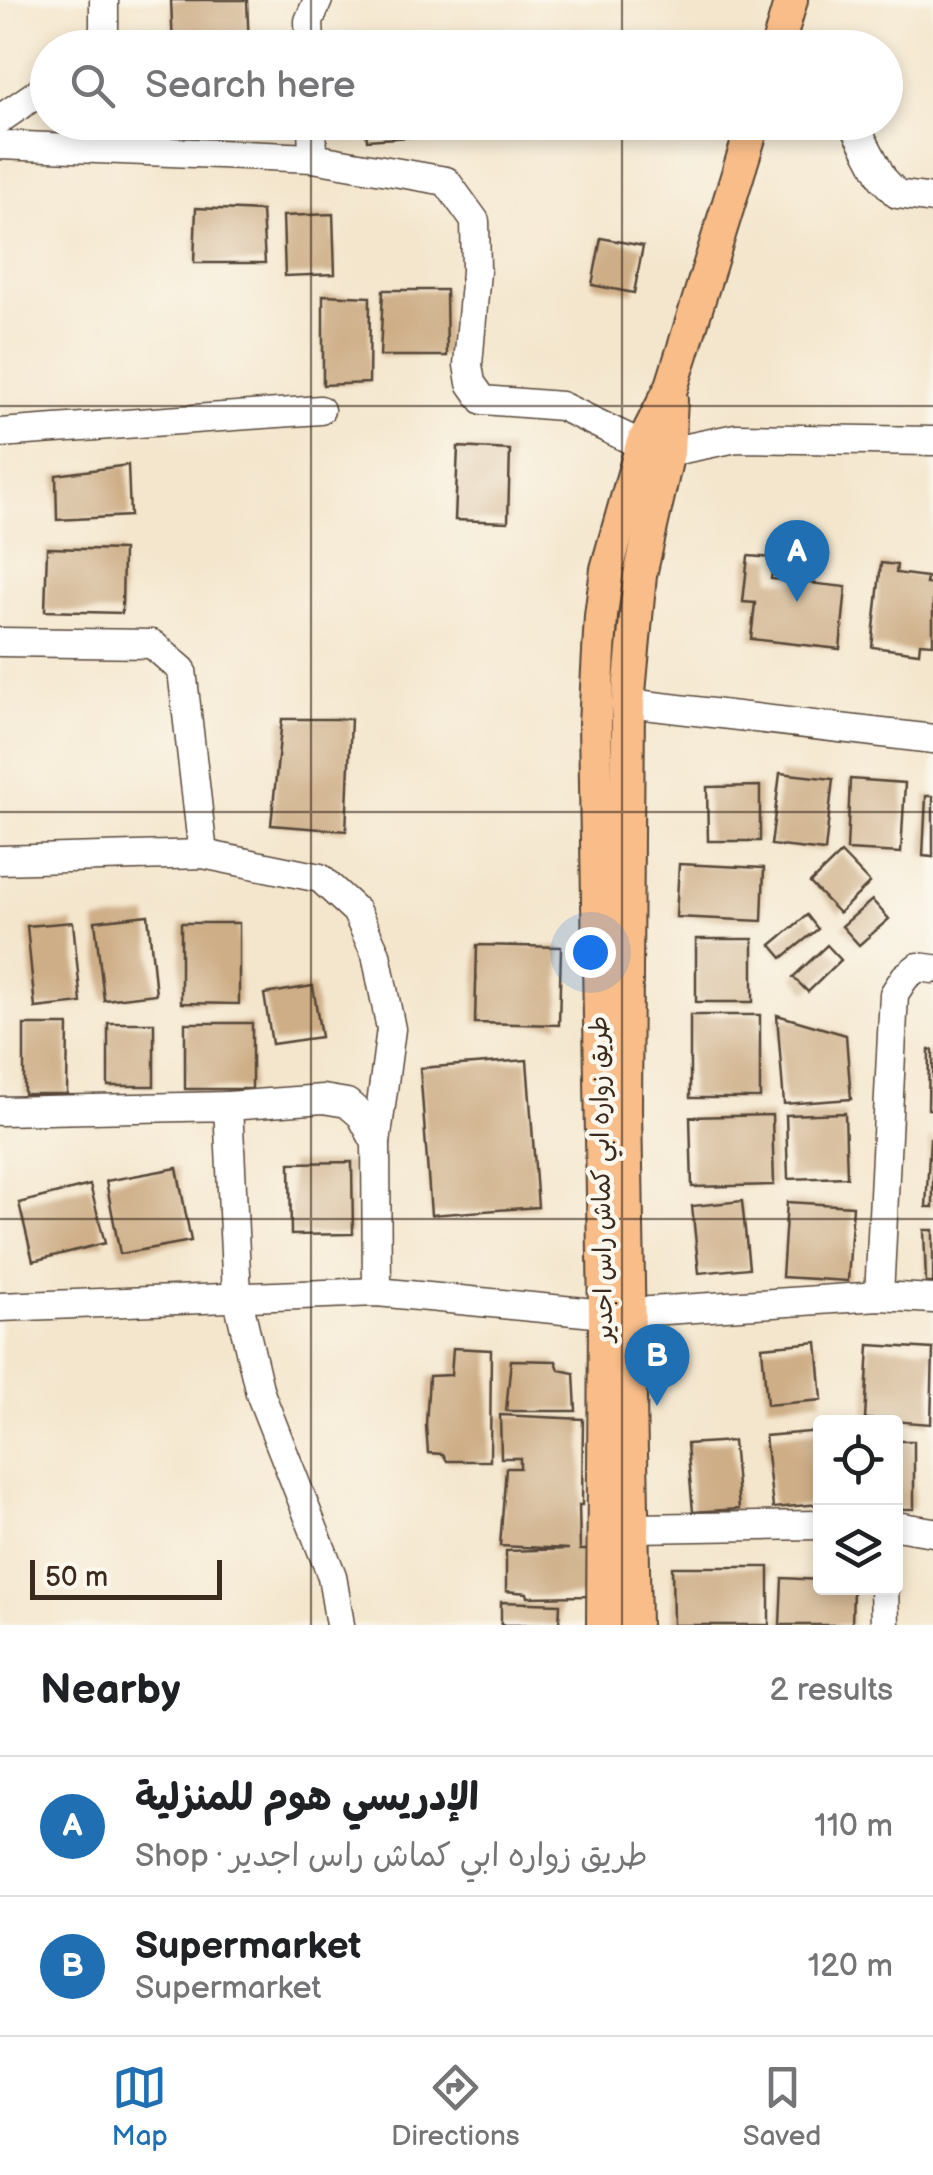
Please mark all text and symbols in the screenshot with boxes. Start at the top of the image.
search box [30,30,903,140]
icon: search [65,58,120,113]
text: Search here [145,63,356,108]
pin: A [764,520,830,602]
your location [565,927,616,978]
street label: طريق زواره ابي كماش راس اجدير [584,1015,625,1344]
pin: B [624,1324,690,1406]
map controls [813,1415,903,1595]
button: locate [813,1415,903,1505]
button: layers [813,1505,903,1595]
scale bar [30,1555,222,1600]
text: 50 m [45,1561,108,1594]
text: Nearby [40,1665,180,1716]
text: 2 results [769,1671,893,1710]
text: الإدريسي هوم للمنزلية [135,1776,479,1821]
text: A [63,1807,82,1846]
text: 110 m [814,1807,893,1846]
text: Shop · طريق زواره ابي كماش راس اجدير [135,1837,648,1876]
text: Supermarket [135,1924,361,1969]
text: B [61,1947,84,1986]
text: 120 m [808,1947,893,1986]
text: Supermarket [135,1969,321,2008]
tab: Map [112,2060,168,2153]
tab: Directions [391,2060,520,2153]
tab: Saved [743,2060,821,2153]

